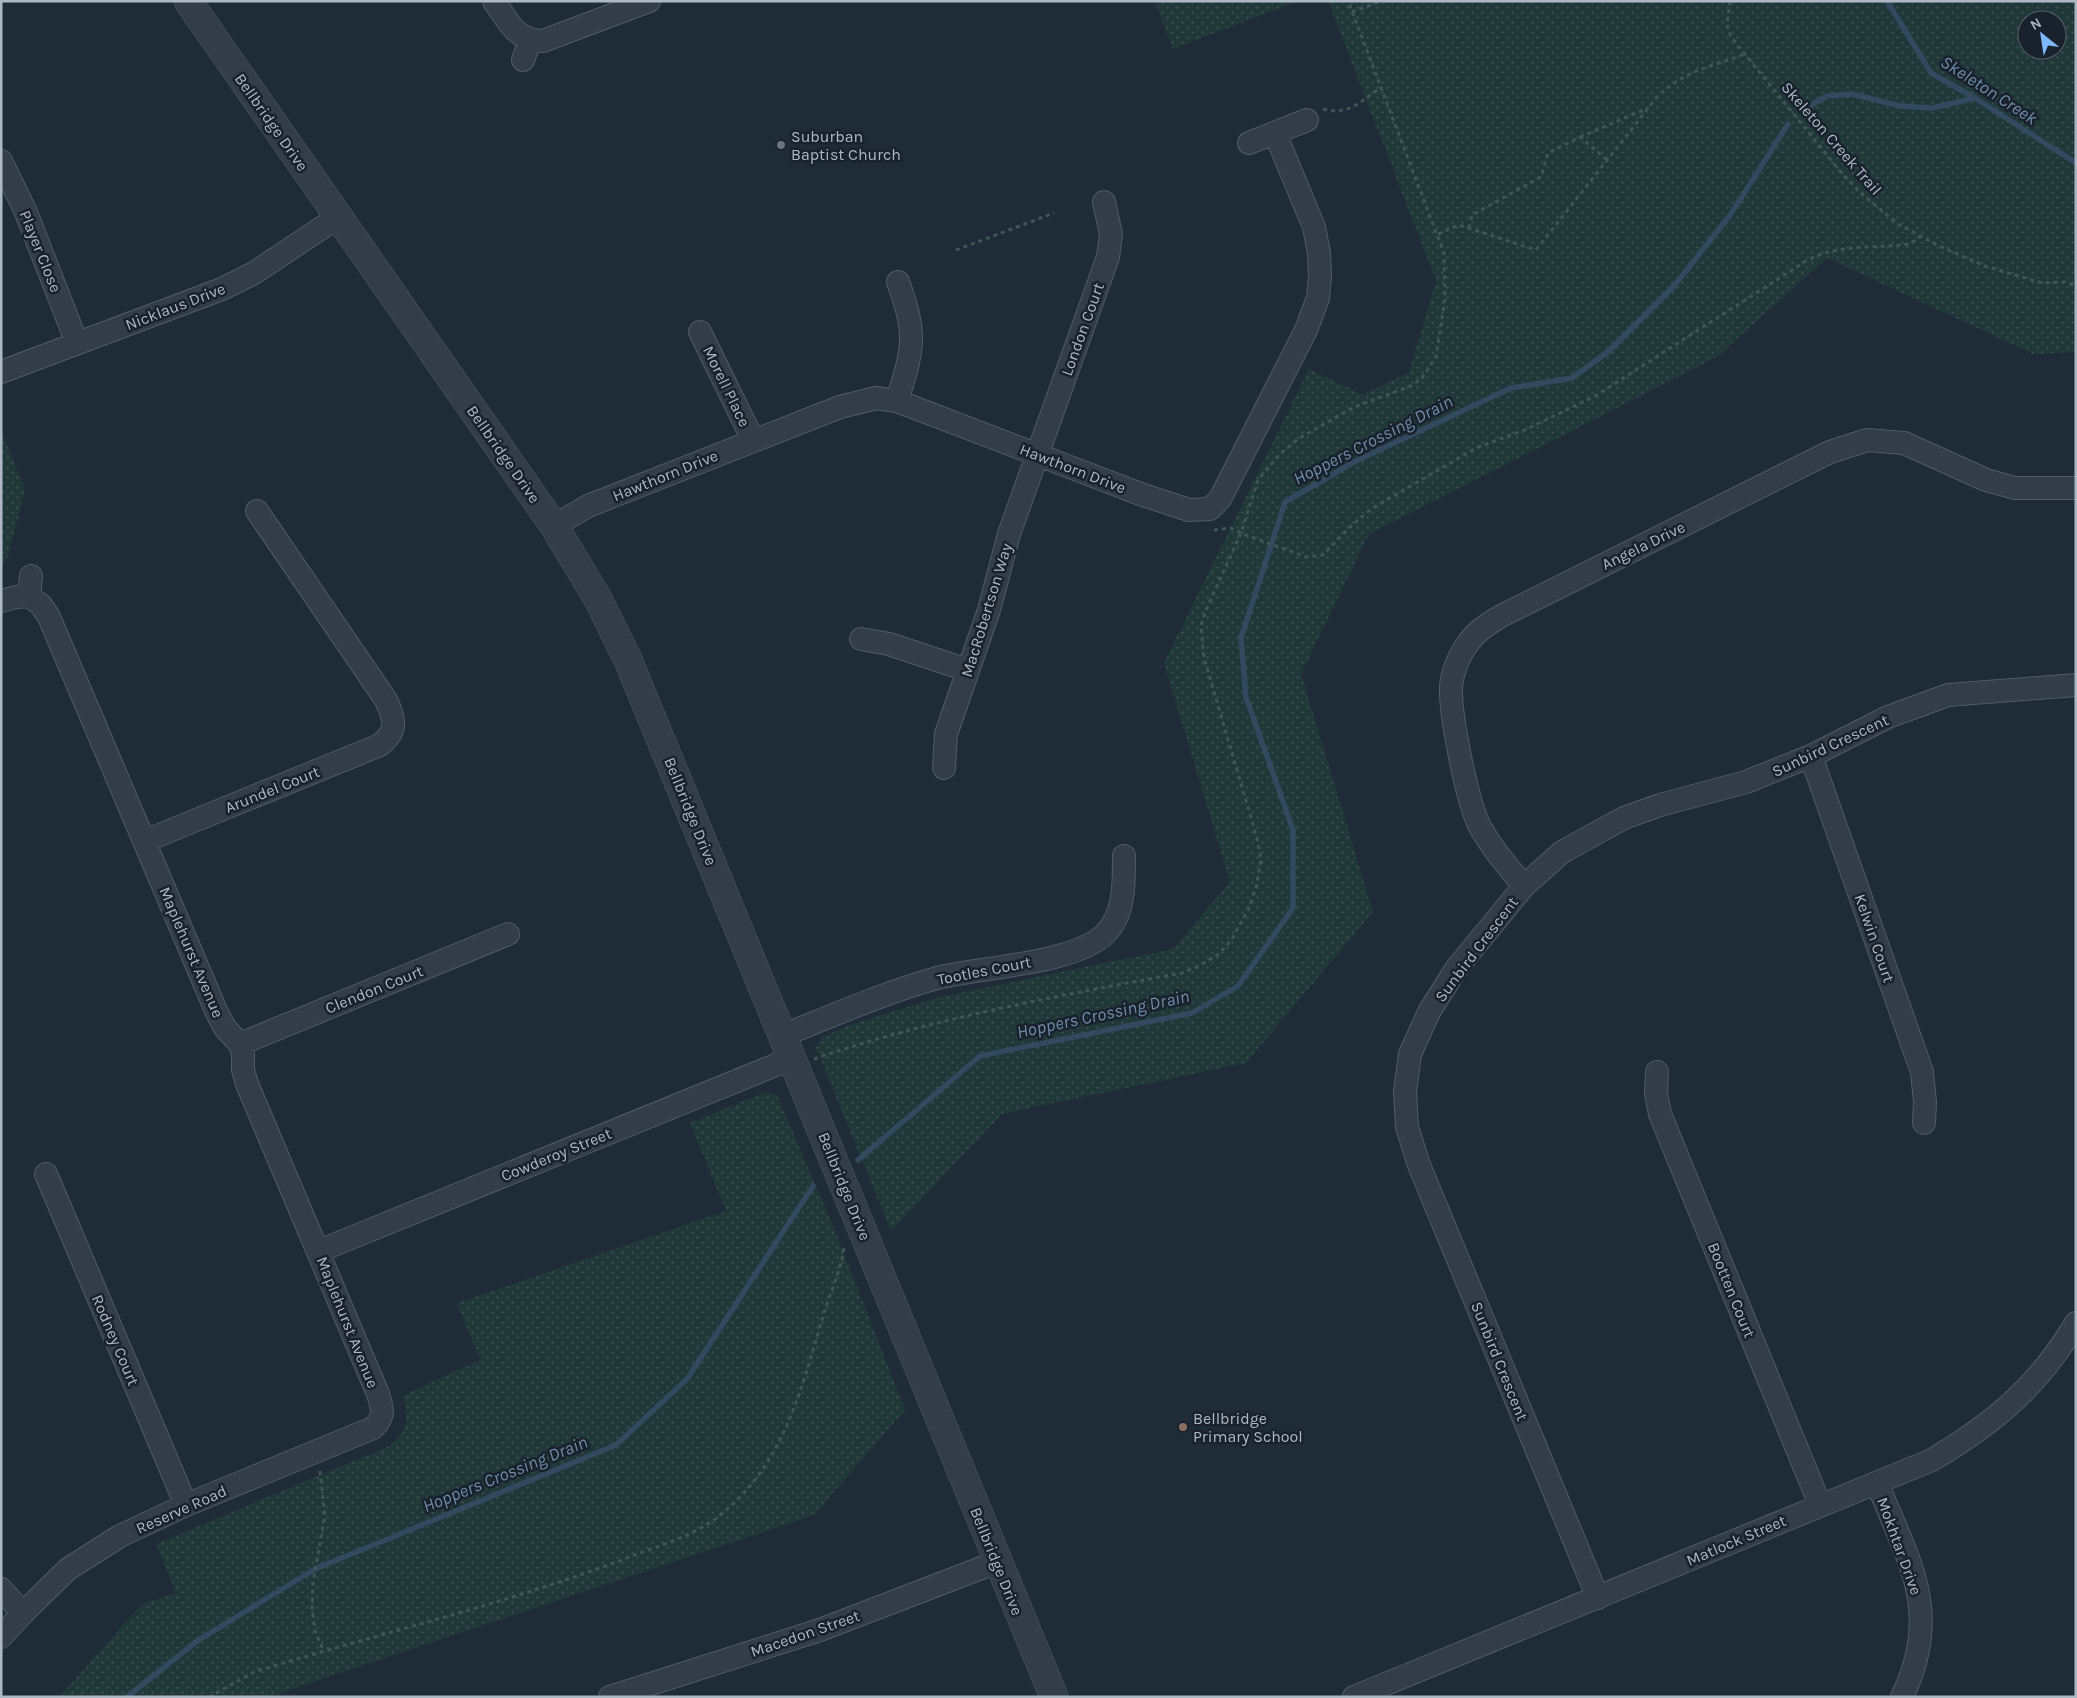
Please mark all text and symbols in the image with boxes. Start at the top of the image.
north arrow [2017,10,2067,60]
text: N [2027,14,2044,34]
water label: Skeleton Creek [1937,51,2042,130]
street label: Bellbridge Drive [231,70,312,175]
street label: Skeleton Creek Trail [1777,78,1886,199]
place label: Suburban Baptist Church [791,127,901,164]
marker: Suburban Baptist Church [775,139,787,151]
street label: Player Close [15,207,66,295]
street label: Nicklaus Drive [123,279,228,334]
street label: London Court [1057,280,1108,378]
street label: Morell Place [699,343,754,430]
water label: Hoppers Crossing Drain [1290,390,1456,490]
street label: Bellbridge Drive [463,402,544,507]
street label: Hawthorn Drive [1017,440,1129,497]
street label: Hawthorn Drive [610,446,721,505]
street label: Angela Drive [1598,517,1688,574]
street label: MacRobertson Way [957,540,1016,680]
street label: Sunbird Crescent [1769,710,1892,781]
street label: Bellbridge Drive [660,754,721,868]
street label: Arundel Court [222,762,322,817]
street label: Maplehurst Avenue [155,884,228,1021]
street label: Kelwin Court [1851,891,1899,985]
street label: Sunbird Crescent [1431,893,1522,1006]
street label: Tootles Court [936,952,1033,989]
street label: Clendon Court [322,961,426,1018]
water label: Hoppers Crossing Drain [1015,985,1191,1043]
street label: Cowderoy Street [498,1124,614,1185]
street label: Bellbridge Drive [814,1129,875,1243]
street label: Bootten Court [1704,1240,1759,1341]
street label: Maplehurst Avenue [312,1254,383,1391]
street label: Rodney Court [88,1292,143,1389]
street label: Sunbird Crescent [1467,1299,1532,1423]
place label: Bellbridge Primary School [1193,1409,1303,1446]
marker: Bellbridge Primary School [1177,1421,1189,1433]
water label: Hoppers Crossing Drain [419,1431,591,1517]
street label: Reserve Road [133,1481,230,1538]
street label: Mokhtar Drive [1873,1495,1926,1598]
street label: Bellbridge Drive [966,1504,1027,1618]
street label: Matlock Street [1683,1511,1789,1570]
street label: Macedon Street [748,1606,862,1661]

